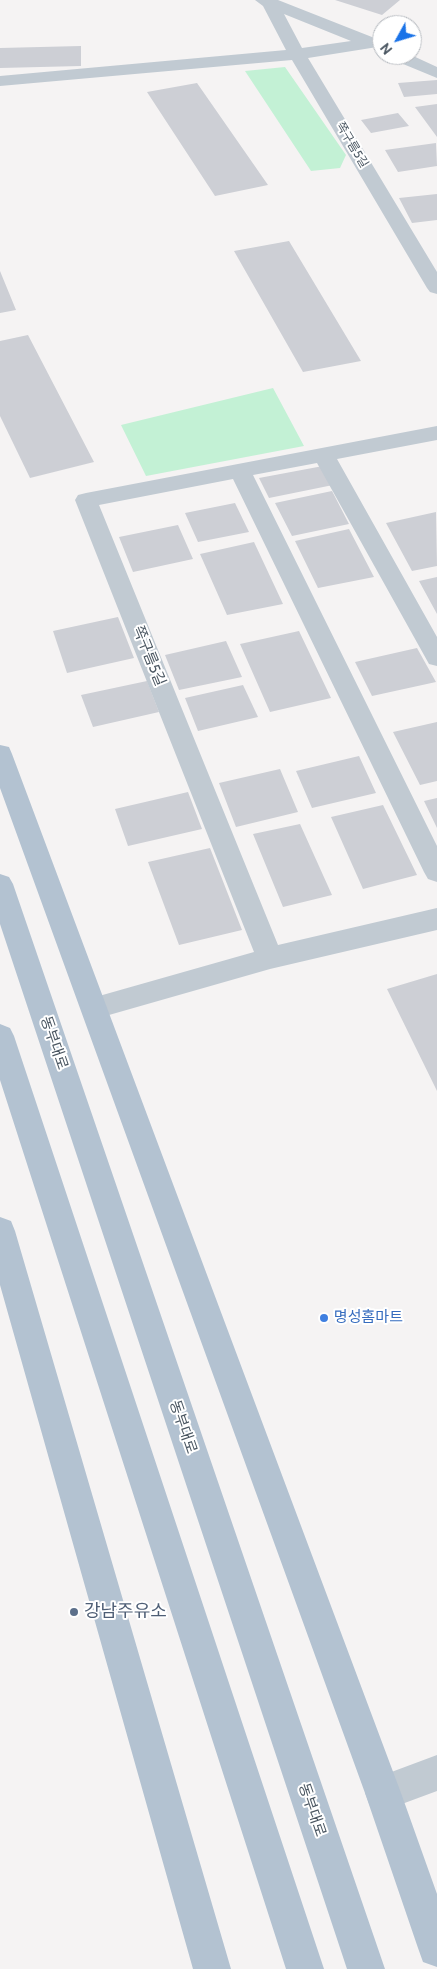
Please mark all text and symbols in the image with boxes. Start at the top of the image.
north arrow [372,15,422,65]
text: N [376,39,396,58]
street label: 쪽구름5길 [333,120,371,170]
street label: 쪽구름5길 [129,623,169,689]
street label: 동부대로 [37,1014,71,1072]
place label: 명성홈마트 [334,1309,403,1327]
marker: 명성홈마트 [318,1312,330,1324]
street label: 동부대로 [166,1398,200,1456]
place label: 강남주유소 [84,1601,167,1623]
marker: 강남주유소 [68,1606,80,1618]
street label: 동부대로 [295,1781,329,1839]

